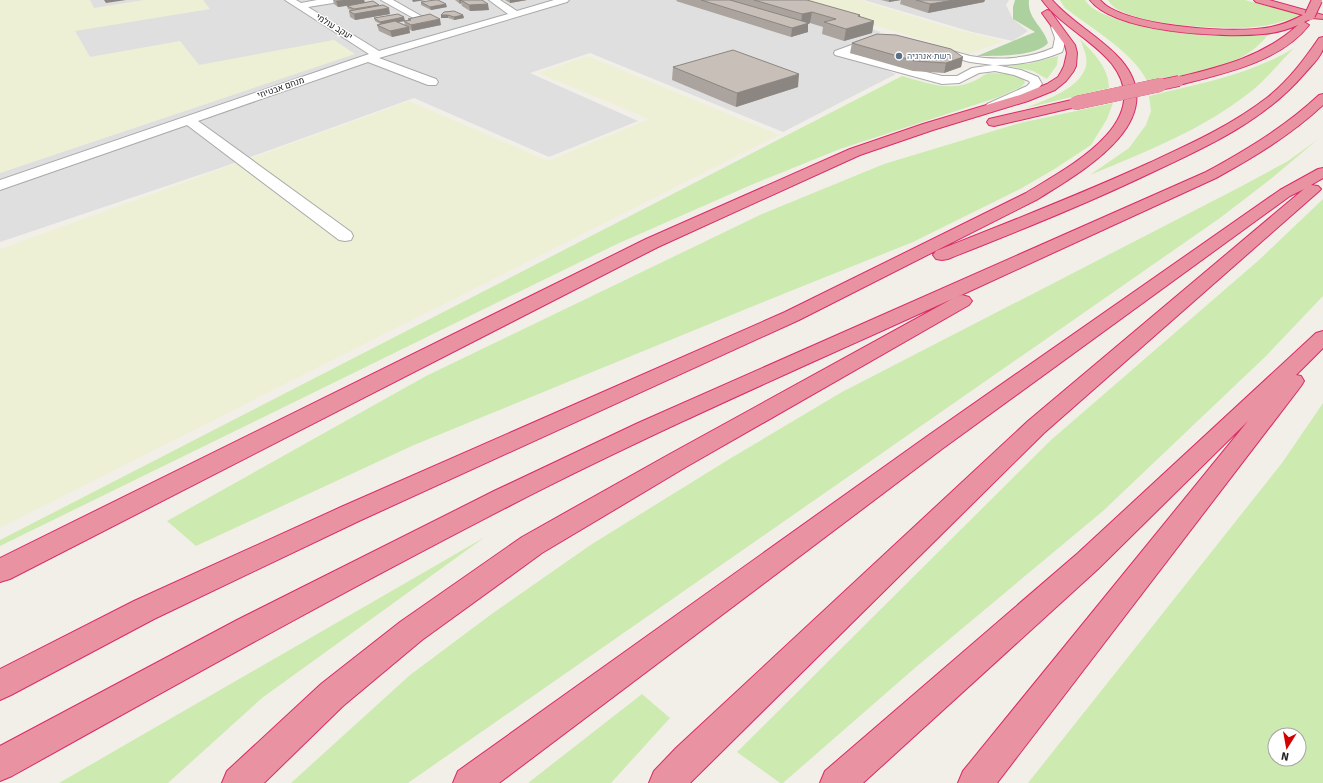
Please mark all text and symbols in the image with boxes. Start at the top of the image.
street label: יעקב עולמי [314,11,355,43]
marker: רשת אנרגיה [894,51,904,61]
place label: רשת אנרגיה [907,51,951,62]
street label: מנחם אבטיחי [256,75,306,101]
north arrow [1267,727,1307,767]
text: N [1280,749,1290,763]

